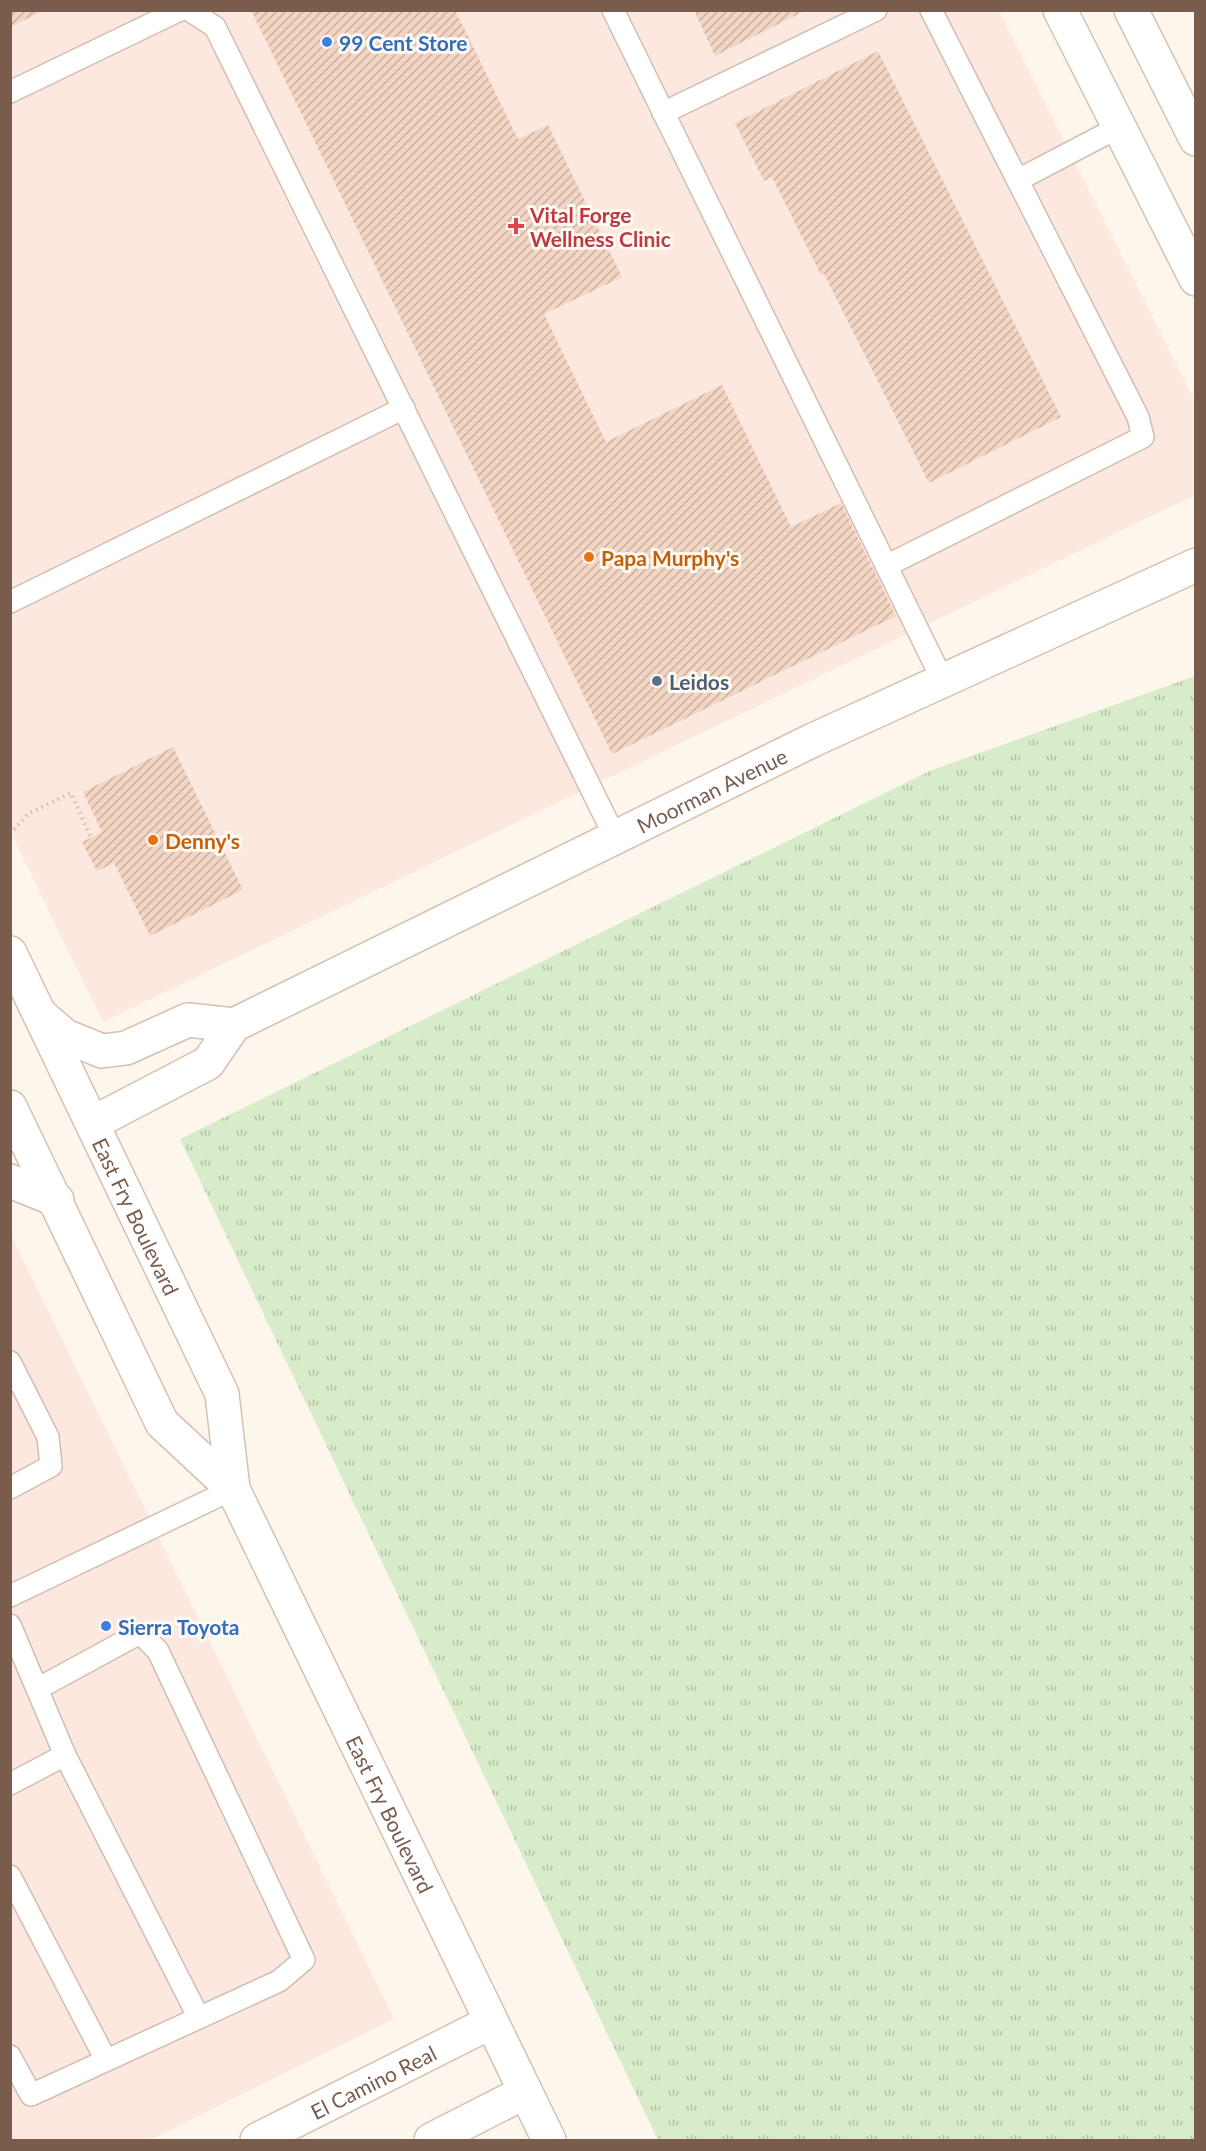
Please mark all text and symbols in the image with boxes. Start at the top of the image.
place label: 99 Cent Store [339,30,468,55]
marker: 99 Cent Store [320,35,334,49]
place label: Vital Forge Wellness Clinic [529,202,671,251]
marker: Vital Forge Wellness Clinic [507,217,525,235]
place label: Papa Murphy's [601,545,739,570]
marker: Papa Murphy's [582,550,596,564]
place label: Leidos [669,669,729,694]
marker: Leidos [650,674,664,688]
street label: Moorman Avenue [632,742,791,837]
place label: Denny's [165,828,240,853]
marker: Denny's [146,833,160,847]
street label: East Fry Boulevard [88,1133,185,1299]
place label: Sierra Toyota [118,1614,240,1639]
marker: Sierra Toyota [99,1619,113,1633]
street label: East Fry Boulevard [342,1731,439,1897]
street label: El Camino Real [306,2039,440,2124]

